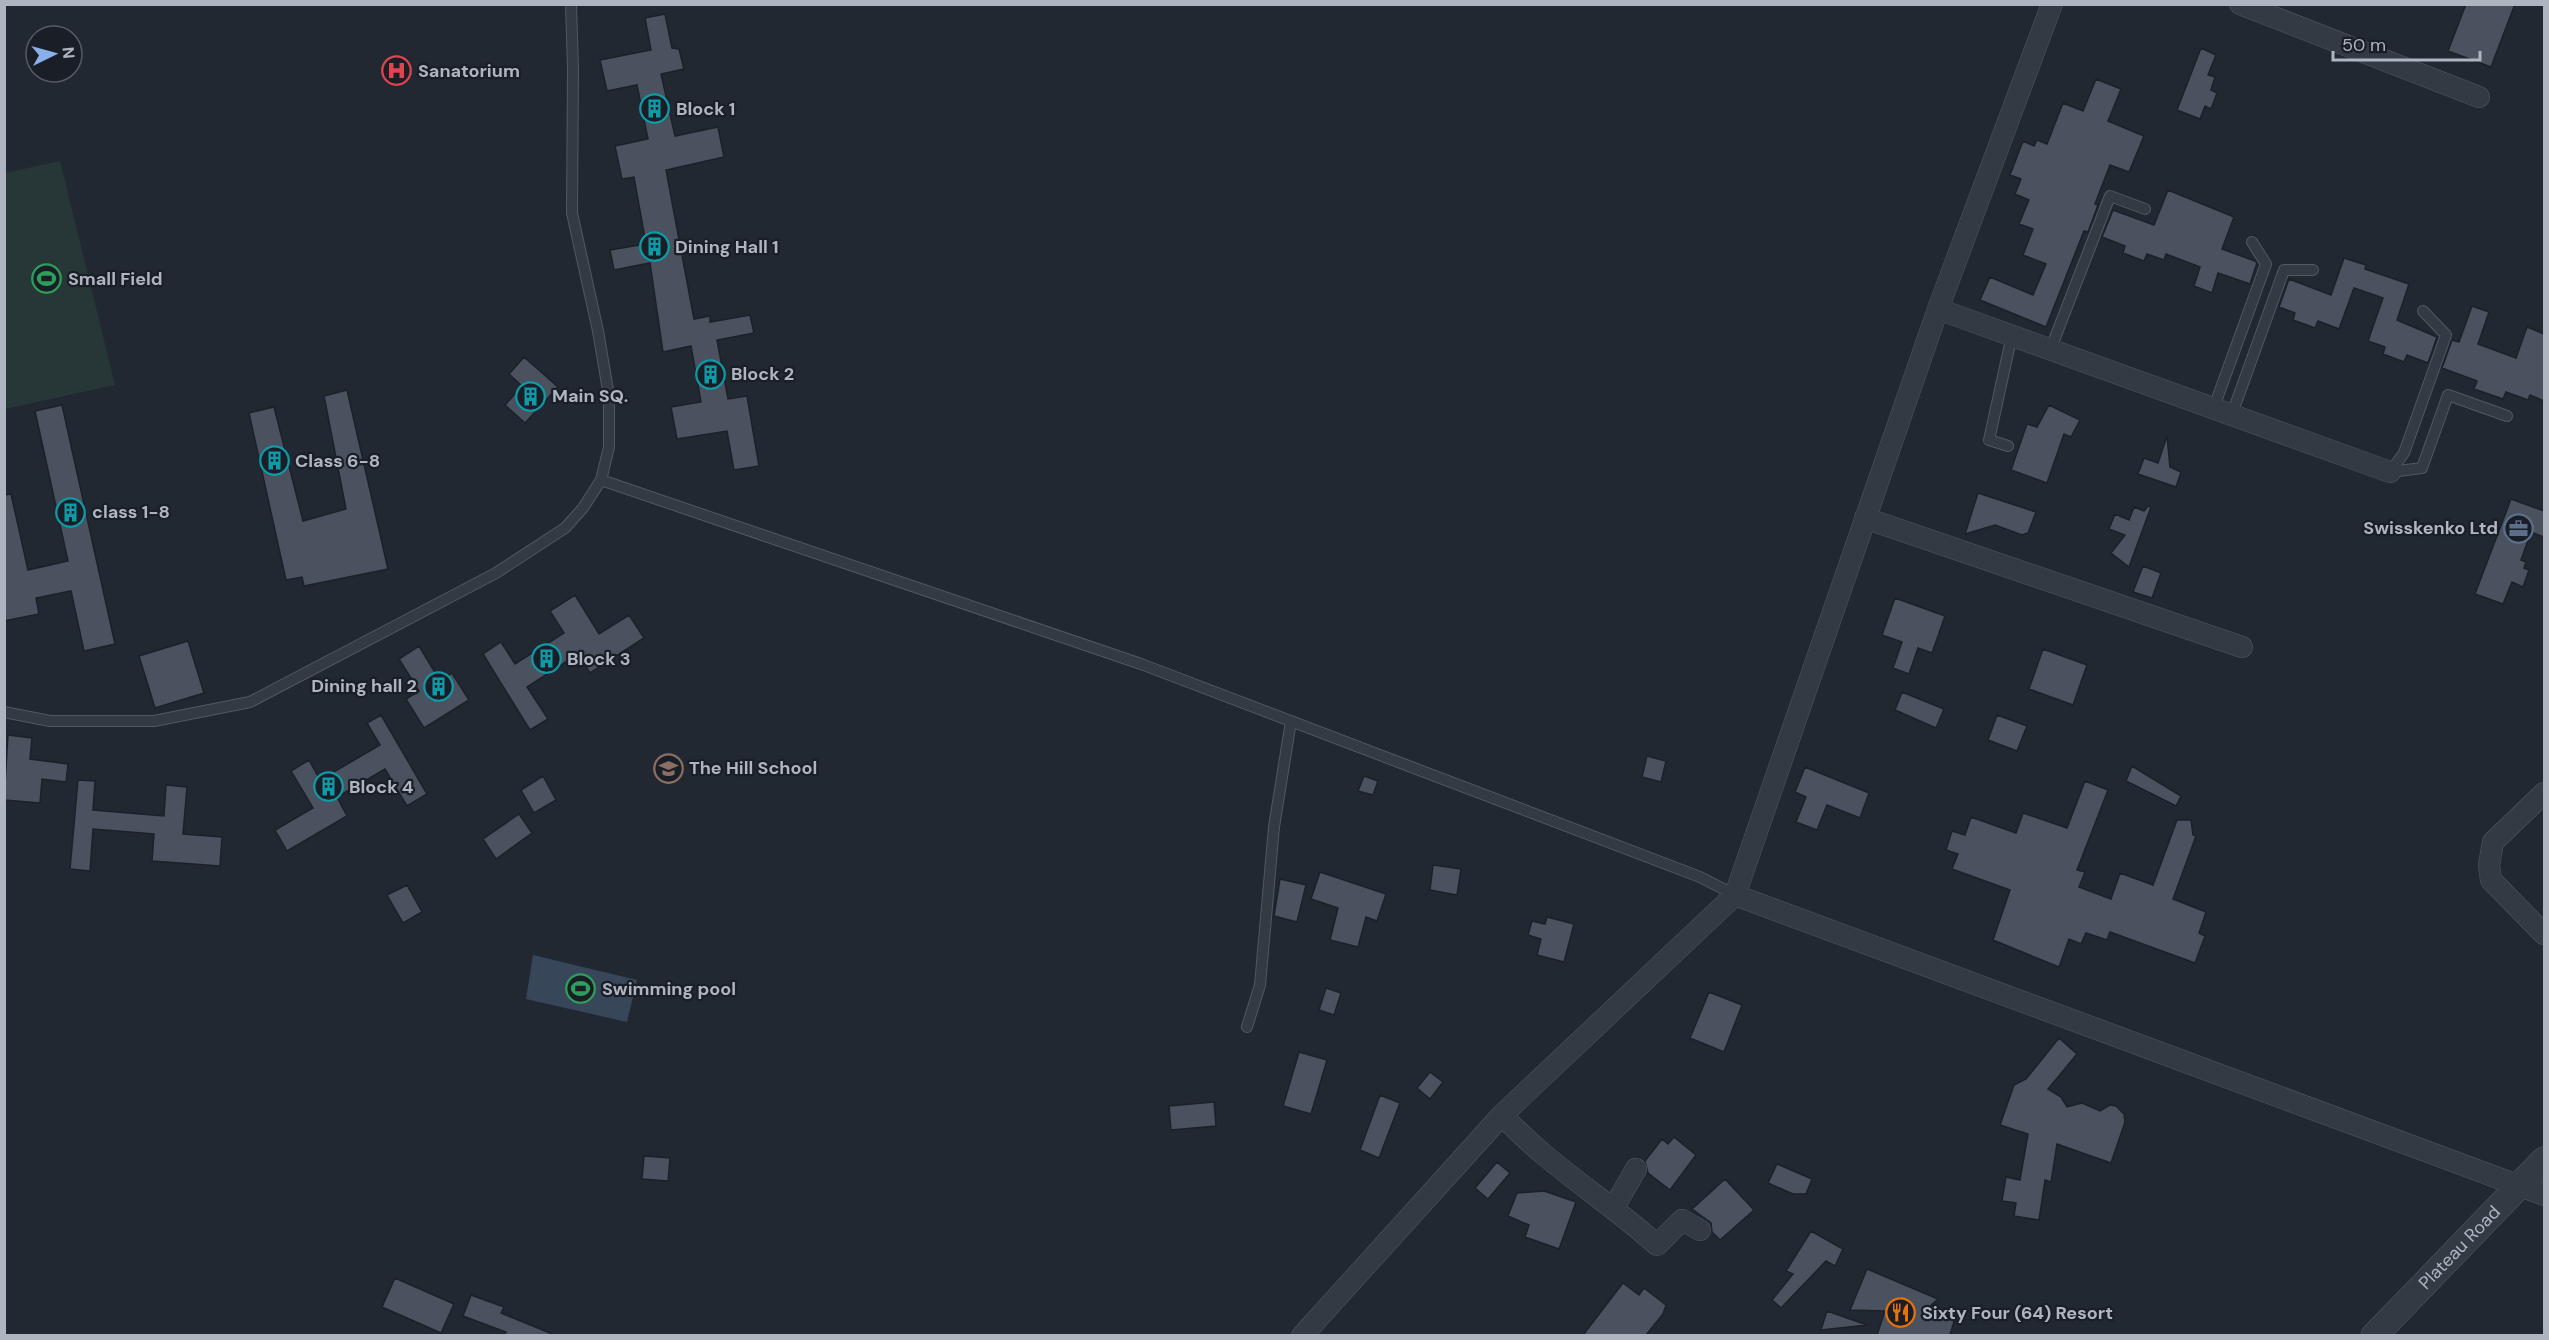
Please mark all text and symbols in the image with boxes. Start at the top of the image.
north arrow [24,24,84,84]
scale bar [2333,24,2480,62]
text: 50 m [2342,33,2386,57]
text: N [57,46,79,59]
hospital icon: Sanatorium [381,55,413,87]
place label: Sanatorium [418,59,520,83]
building icon: Block 1 [639,93,671,125]
place label: Block 1 [676,97,735,121]
building icon: Dining Hall 1 [638,231,670,263]
place label: Dining Hall 1 [675,235,779,259]
sports icon: Small Field [31,263,63,295]
place label: Small Field [68,267,163,291]
building icon: Block 2 [694,358,726,390]
place label: Block 2 [731,362,794,386]
building icon: Main SQ. [515,380,547,412]
place label: Main SQ. [552,384,628,408]
building icon: Class 6-8 [258,445,290,477]
place label: Class 6-8 [295,449,380,473]
building icon: class 1-8 [55,496,87,528]
place label: class 1-8 [92,500,170,524]
office icon: Swisskenko Ltd [2503,512,2535,544]
place label: Swisskenko Ltd [2363,516,2498,540]
building icon: Block 3 [530,643,562,675]
place label: Block 3 [567,647,631,671]
building icon: Dining hall 2 [422,670,454,702]
place label: Dining hall 2 [311,674,417,698]
school or university icon: The Hill School [652,752,684,784]
place label: The Hill School [689,756,817,780]
building icon: Block 4 [312,771,344,803]
place label: Block 4 [349,775,414,799]
sports icon: Swimming pool [565,973,597,1005]
place label: Swimming pool [602,977,736,1001]
street label: Plateau Road [2413,1200,2506,1295]
restaurant icon: Sixty Four (64) Resort [1885,1297,1917,1329]
place label: Sixty Four (64) Resort [1922,1301,2113,1325]

